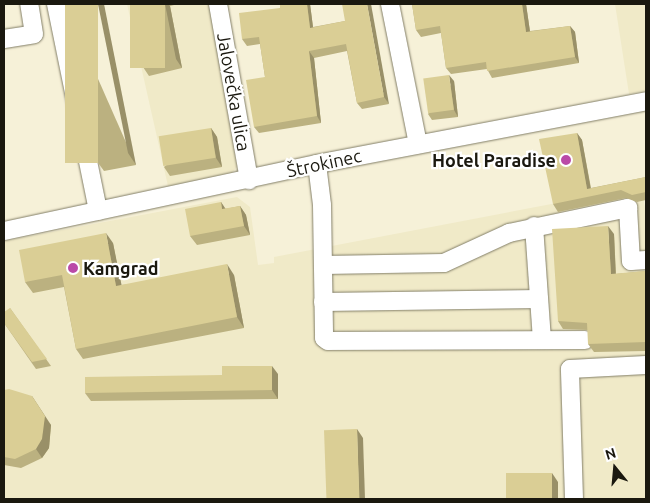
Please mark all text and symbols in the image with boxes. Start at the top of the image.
street label: Jalovečka ulica [213,31,255,153]
street label: Štrokinec [285,145,363,181]
place label: Hotel Paradise [432,149,556,171]
marker: Hotel Paradise [560,154,572,166]
place label: Kamgrad [83,257,159,279]
marker: Kamgrad [67,262,79,274]
north arrow [590,443,640,493]
text: N [603,444,618,463]

